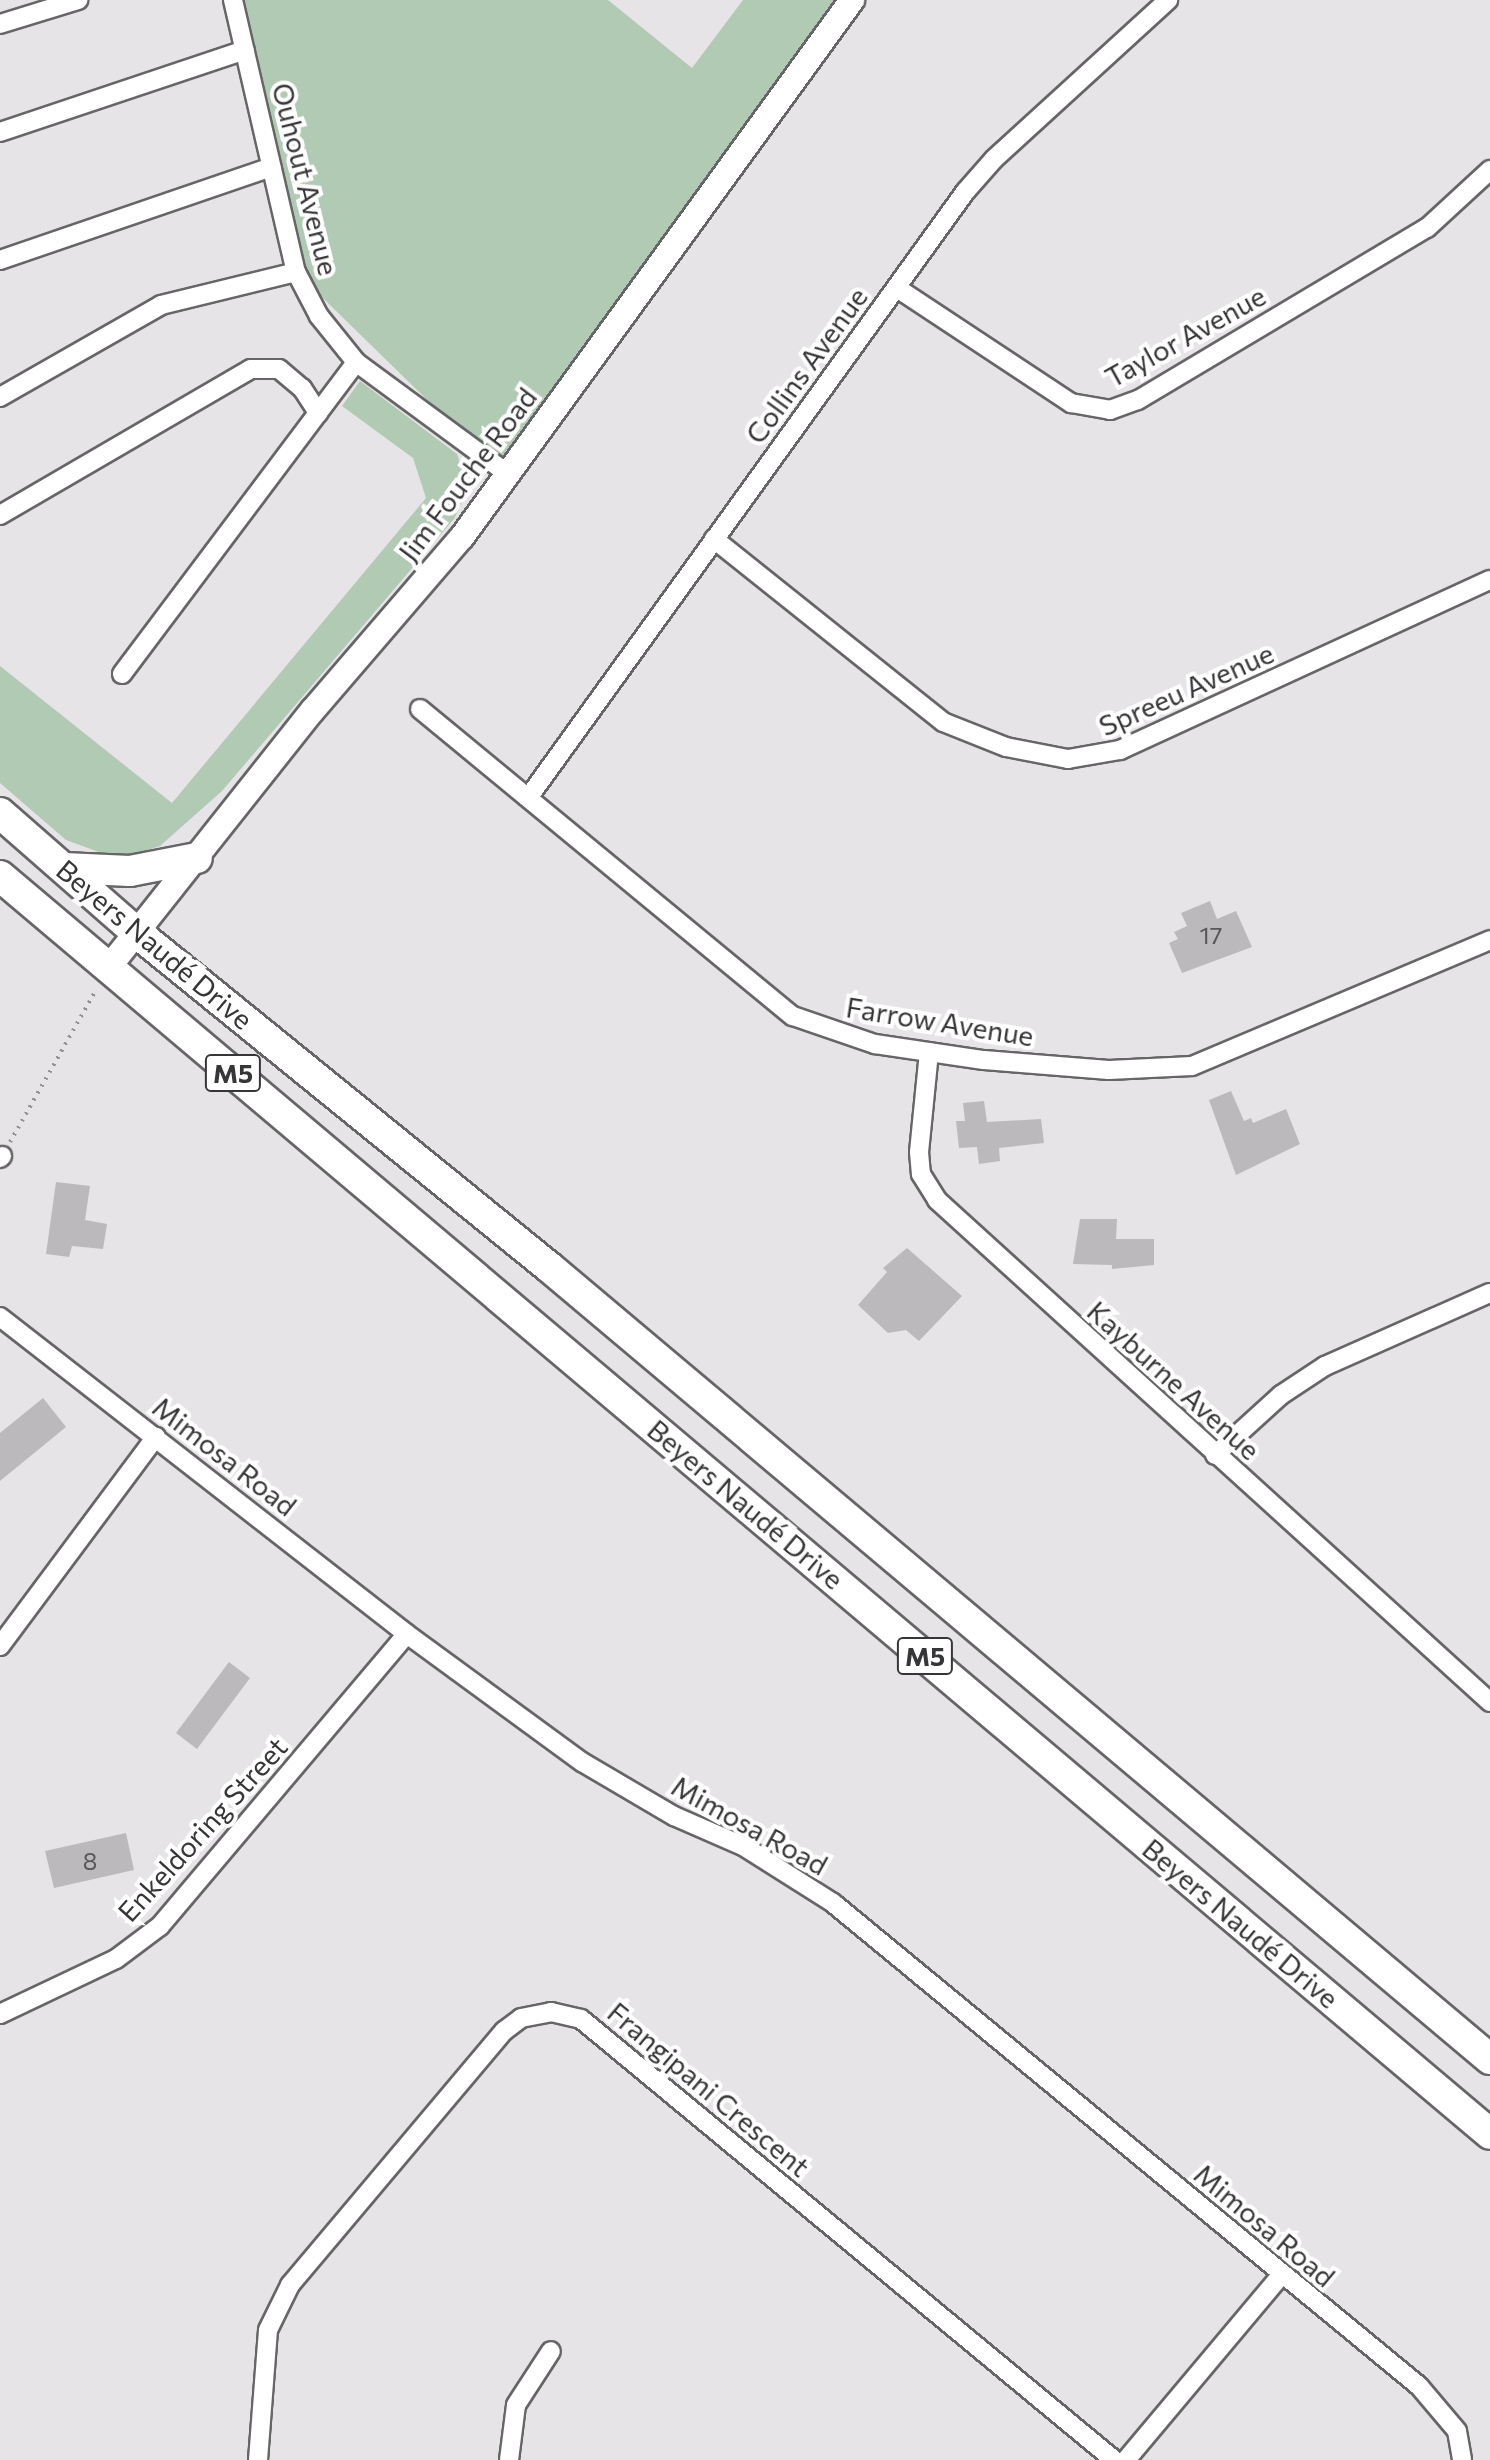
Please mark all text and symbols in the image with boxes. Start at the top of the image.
street label: Ouhout Avenue [266,79,346,279]
street label: Taylor Avenue [1099,278,1271,394]
street label: Collins Avenue [738,280,874,450]
street label: Jim Fouche Road [391,381,543,567]
street label: Spreeu Avenue [1093,636,1279,742]
street label: Beyers Naudé Drive [50,852,260,1036]
house number: 17 [1200,921,1222,949]
street label: Farrow Avenue [844,990,1036,1052]
road number: M5 [203,1051,263,1095]
street label: Kayburne Avenue [1081,1294,1267,1466]
street label: Mimosa Road [146,1390,304,1522]
street label: Beyers Naudé Drive [641,1412,851,1596]
road number: M5 [895,1634,955,1678]
street label: Enkeldoring Street [111,1730,293,1928]
street label: Mimosa Road [666,1768,834,1882]
street label: Beyers Naudé Drive [1136,1831,1346,2015]
house number: 8 [83,1847,97,1875]
street label: Frangipani Crescent [601,1995,817,2183]
street label: Mimosa Road [1188,2157,1342,2293]

